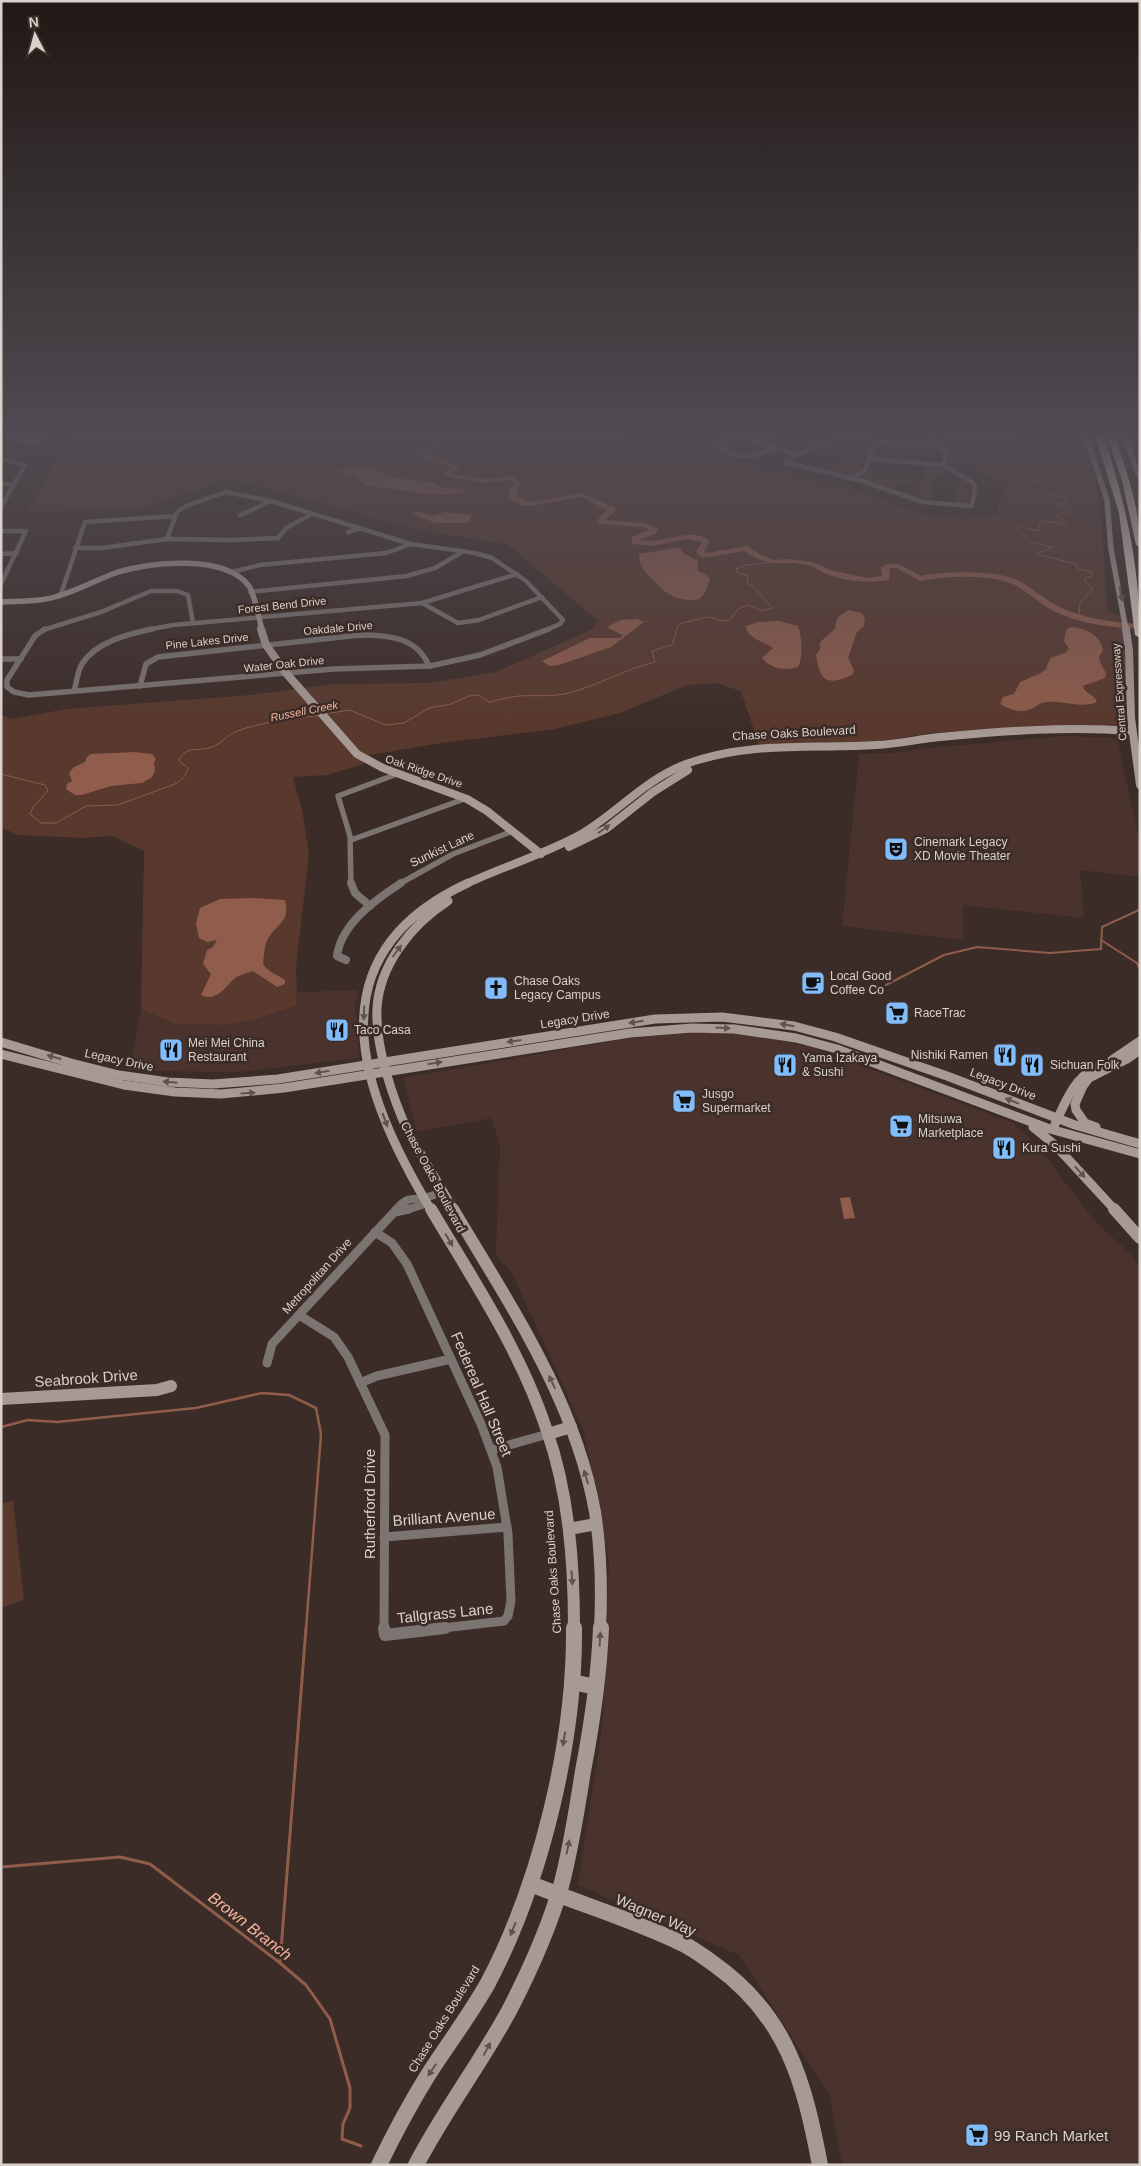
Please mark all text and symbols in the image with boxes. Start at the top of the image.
north arrow [10,10,60,60]
text: N [28,14,40,31]
one-way arrow [1117,587,1125,603]
street label: Forest Bend Drive [237,594,327,616]
street label: Oakdale Drive [303,619,373,637]
street label: Pine Lakes Drive [165,631,249,651]
street label: Central Expressway [1110,642,1128,741]
street label: Water Oak Drive [243,654,325,674]
water label: Russell Creek [269,698,339,723]
street label: Chase Oaks Boulevard [732,723,856,743]
street label: Oak Ridge Drive [384,752,464,790]
one-way arrow [598,824,611,834]
street label: Sunkist Lane [408,828,477,870]
place label: Cinemark Legacy XD Movie Theater [914,835,1011,863]
theatre icon: Cinemark Legacy XD Movie Theater [883,836,909,862]
one-way arrow [392,945,403,958]
place label: Local Good Coffee Co [830,969,891,997]
cafe icon: Local Good Coffee Co [800,970,826,996]
place label: Chase Oaks Legacy Campus [514,974,601,1002]
church icon: Chase Oaks Legacy Campus [483,975,509,1001]
supermarket icon: RaceTrac [884,1000,910,1026]
one-way arrow [359,1005,367,1021]
place label: RaceTrac [914,1006,966,1020]
street label: Legacy Drive [539,1007,611,1031]
restaurant icon: Taco Casa [324,1017,350,1043]
one-way arrow [628,1018,644,1026]
one-way arrow [779,1021,795,1029]
place label: Taco Casa [354,1023,411,1037]
one-way arrow [715,1024,731,1032]
place label: Mei Mei China Restaurant [188,1036,265,1064]
restaurant icon: Mei Mei China Restaurant [158,1037,184,1063]
one-way arrow [506,1037,522,1045]
restaurant icon: Nishiki Ramen [992,1042,1018,1068]
street label: Legacy Drive [83,1046,155,1074]
place label: Nishiki Ramen [911,1048,988,1062]
place label: Yama Izakaya & Sushi [802,1051,877,1079]
restaurant icon: Yama Izakaya & Sushi [772,1052,798,1078]
restaurant icon: Sichuan Folk [1019,1052,1045,1078]
one-way arrow [46,1053,61,1061]
place label: Sichuan Folk [1050,1058,1120,1072]
one-way arrow [428,1059,444,1067]
street label: Legacy Drive [968,1065,1039,1103]
one-way arrow [313,1068,329,1076]
one-way arrow [162,1078,178,1086]
place label: Jusgo Supermarket [702,1087,771,1115]
one-way arrow [240,1088,256,1096]
supermarket icon: Jusgo Supermarket [671,1088,697,1114]
one-way arrow [1004,1097,1019,1105]
place label: Mitsuwa Marketplace [918,1112,984,1140]
one-way arrow [382,1113,389,1128]
supermarket icon: Mitsuwa Marketplace [888,1113,914,1139]
street label: Chase Oaks Boulevard [398,1119,468,1235]
restaurant icon: Kura Sushi [991,1135,1017,1161]
place label: Kura Sushi [1022,1141,1081,1155]
one-way arrow [1074,1166,1086,1178]
one-way arrow [445,1233,453,1248]
street label: Metropolitan Drive [279,1235,355,1317]
street label: Federeal Hall Street [448,1329,516,1459]
street label: Seabrook Drive [34,1366,138,1390]
one-way arrow [548,1375,556,1389]
street label: Rutherford Drive [361,1449,378,1559]
one-way arrow [582,1470,590,1485]
street label: Brilliant Avenue [392,1505,496,1529]
street label: Chase Oaks Boulevard [542,1510,564,1634]
one-way arrow [568,1570,576,1586]
street label: Tallgrass Lane [396,1599,494,1627]
one-way arrow [597,1630,605,1646]
one-way arrow [559,1732,567,1748]
one-way arrow [564,1840,572,1855]
water label: Brown Branch [205,1888,295,1964]
street label: Wagner Way [613,1890,699,1940]
one-way arrow [509,1922,517,1937]
street label: Chase Oaks Boulevard [405,1963,483,2075]
one-way arrow [483,2042,491,2056]
one-way arrow [427,2063,437,2076]
supermarket icon: 99 Ranch Market [964,2122,990,2148]
place label: 99 Ranch Market [994,2127,1109,2144]

